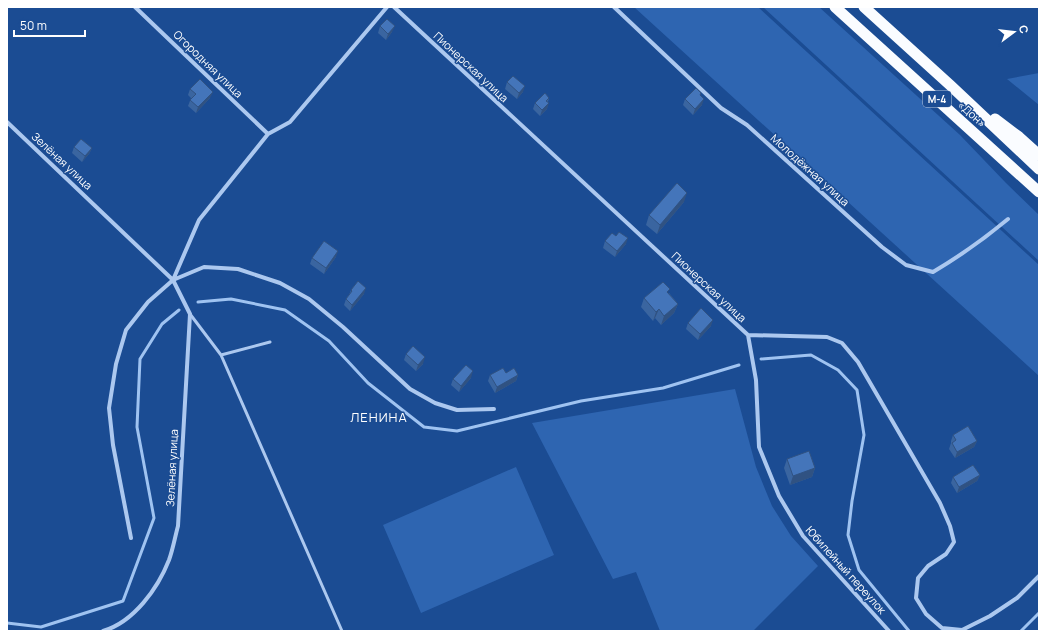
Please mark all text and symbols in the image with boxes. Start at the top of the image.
scale bar [14,12,85,38]
north arrow [994,12,1034,52]
text: 50 m [20,17,47,34]
text: С [1016,23,1032,35]
street label: Огородняя улица [170,27,246,101]
street label: Пионерская улица [431,28,512,105]
road number: М-4 [923,91,951,107]
street label: «Дон» [955,97,990,130]
street label: Зелёная улица [29,129,96,193]
street label: Молодёжная улица [768,130,853,209]
street label: Пионерская улица [669,248,750,325]
district label: ЛЕНИНА [350,408,408,426]
street label: Зелёная улица [162,429,181,507]
street label: Юбилейный переулок [803,522,890,617]

